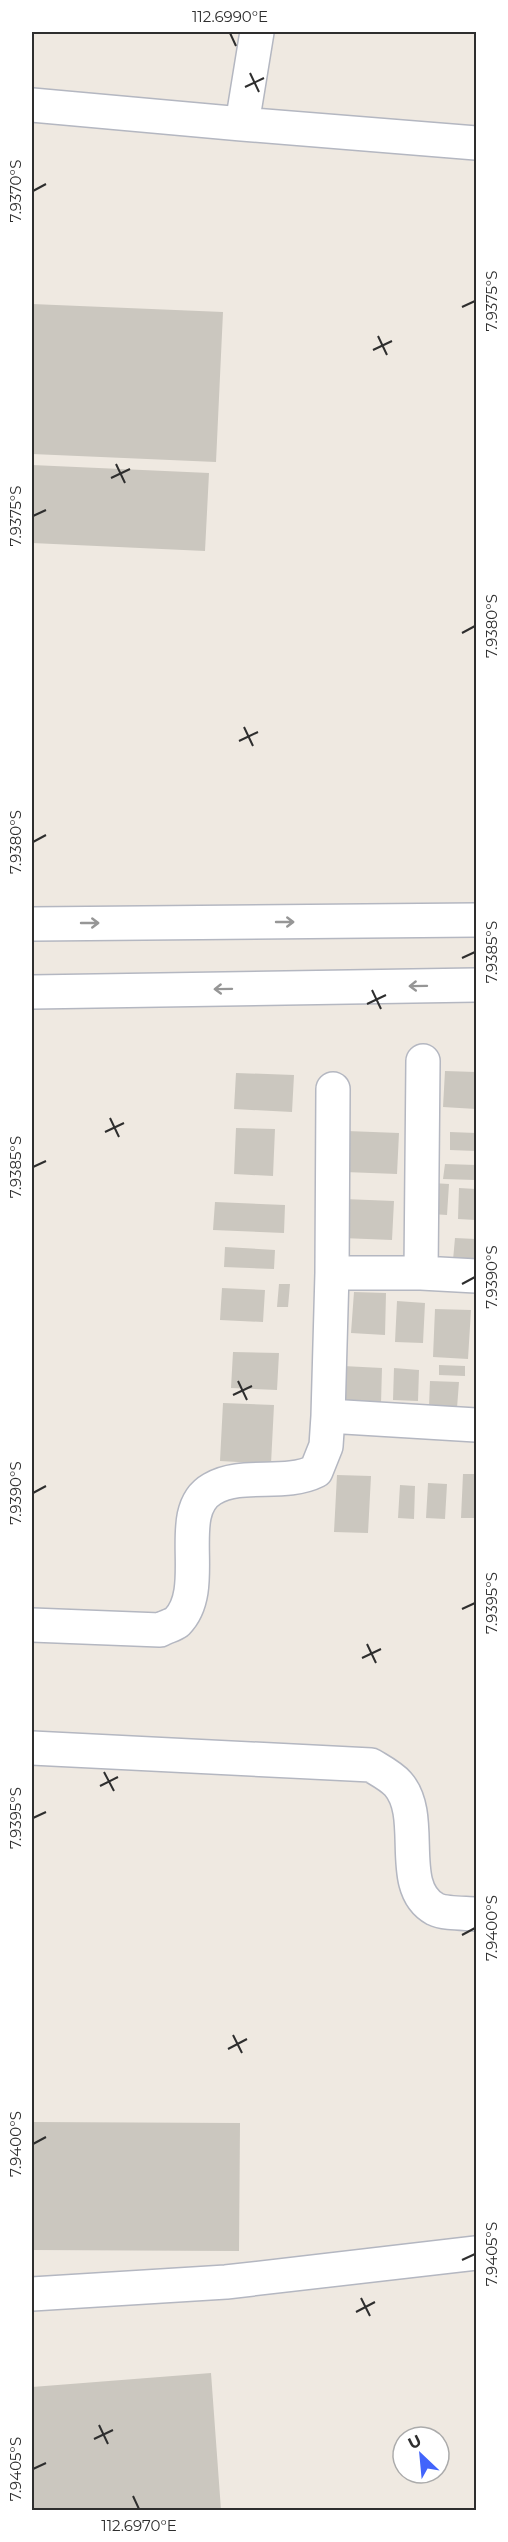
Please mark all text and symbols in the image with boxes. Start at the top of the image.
text: 112.6990°E [192,7,268,26]
text: 7.9370°S [6,160,25,222]
text: 7.9375°S [482,270,501,332]
text: 7.9375°S [6,485,25,547]
text: 7.9380°S [482,594,501,658]
text: 7.9380°S [6,810,25,874]
one-way arrow [274,916,294,927]
one-way arrow [79,917,99,929]
text: 7.9385°S [482,921,501,983]
one-way arrow [409,980,429,992]
one-way arrow [214,983,234,995]
text: 7.9385°S [6,1136,25,1198]
text: 7.9390°S [482,1245,501,1309]
text: 7.9390°S [6,1461,25,1525]
text: 7.9395°S [482,1572,501,1634]
text: 7.9395°S [6,1787,25,1849]
text: 7.9400°S [482,1895,501,1961]
text: 7.9400°S [6,2111,25,2177]
text: 7.9405°S [482,2222,501,2286]
north arrow [391,2425,451,2485]
text: U [405,2431,424,2453]
text: 7.9405°S [6,2437,25,2501]
text: 112.6970°E [101,2516,177,2535]

